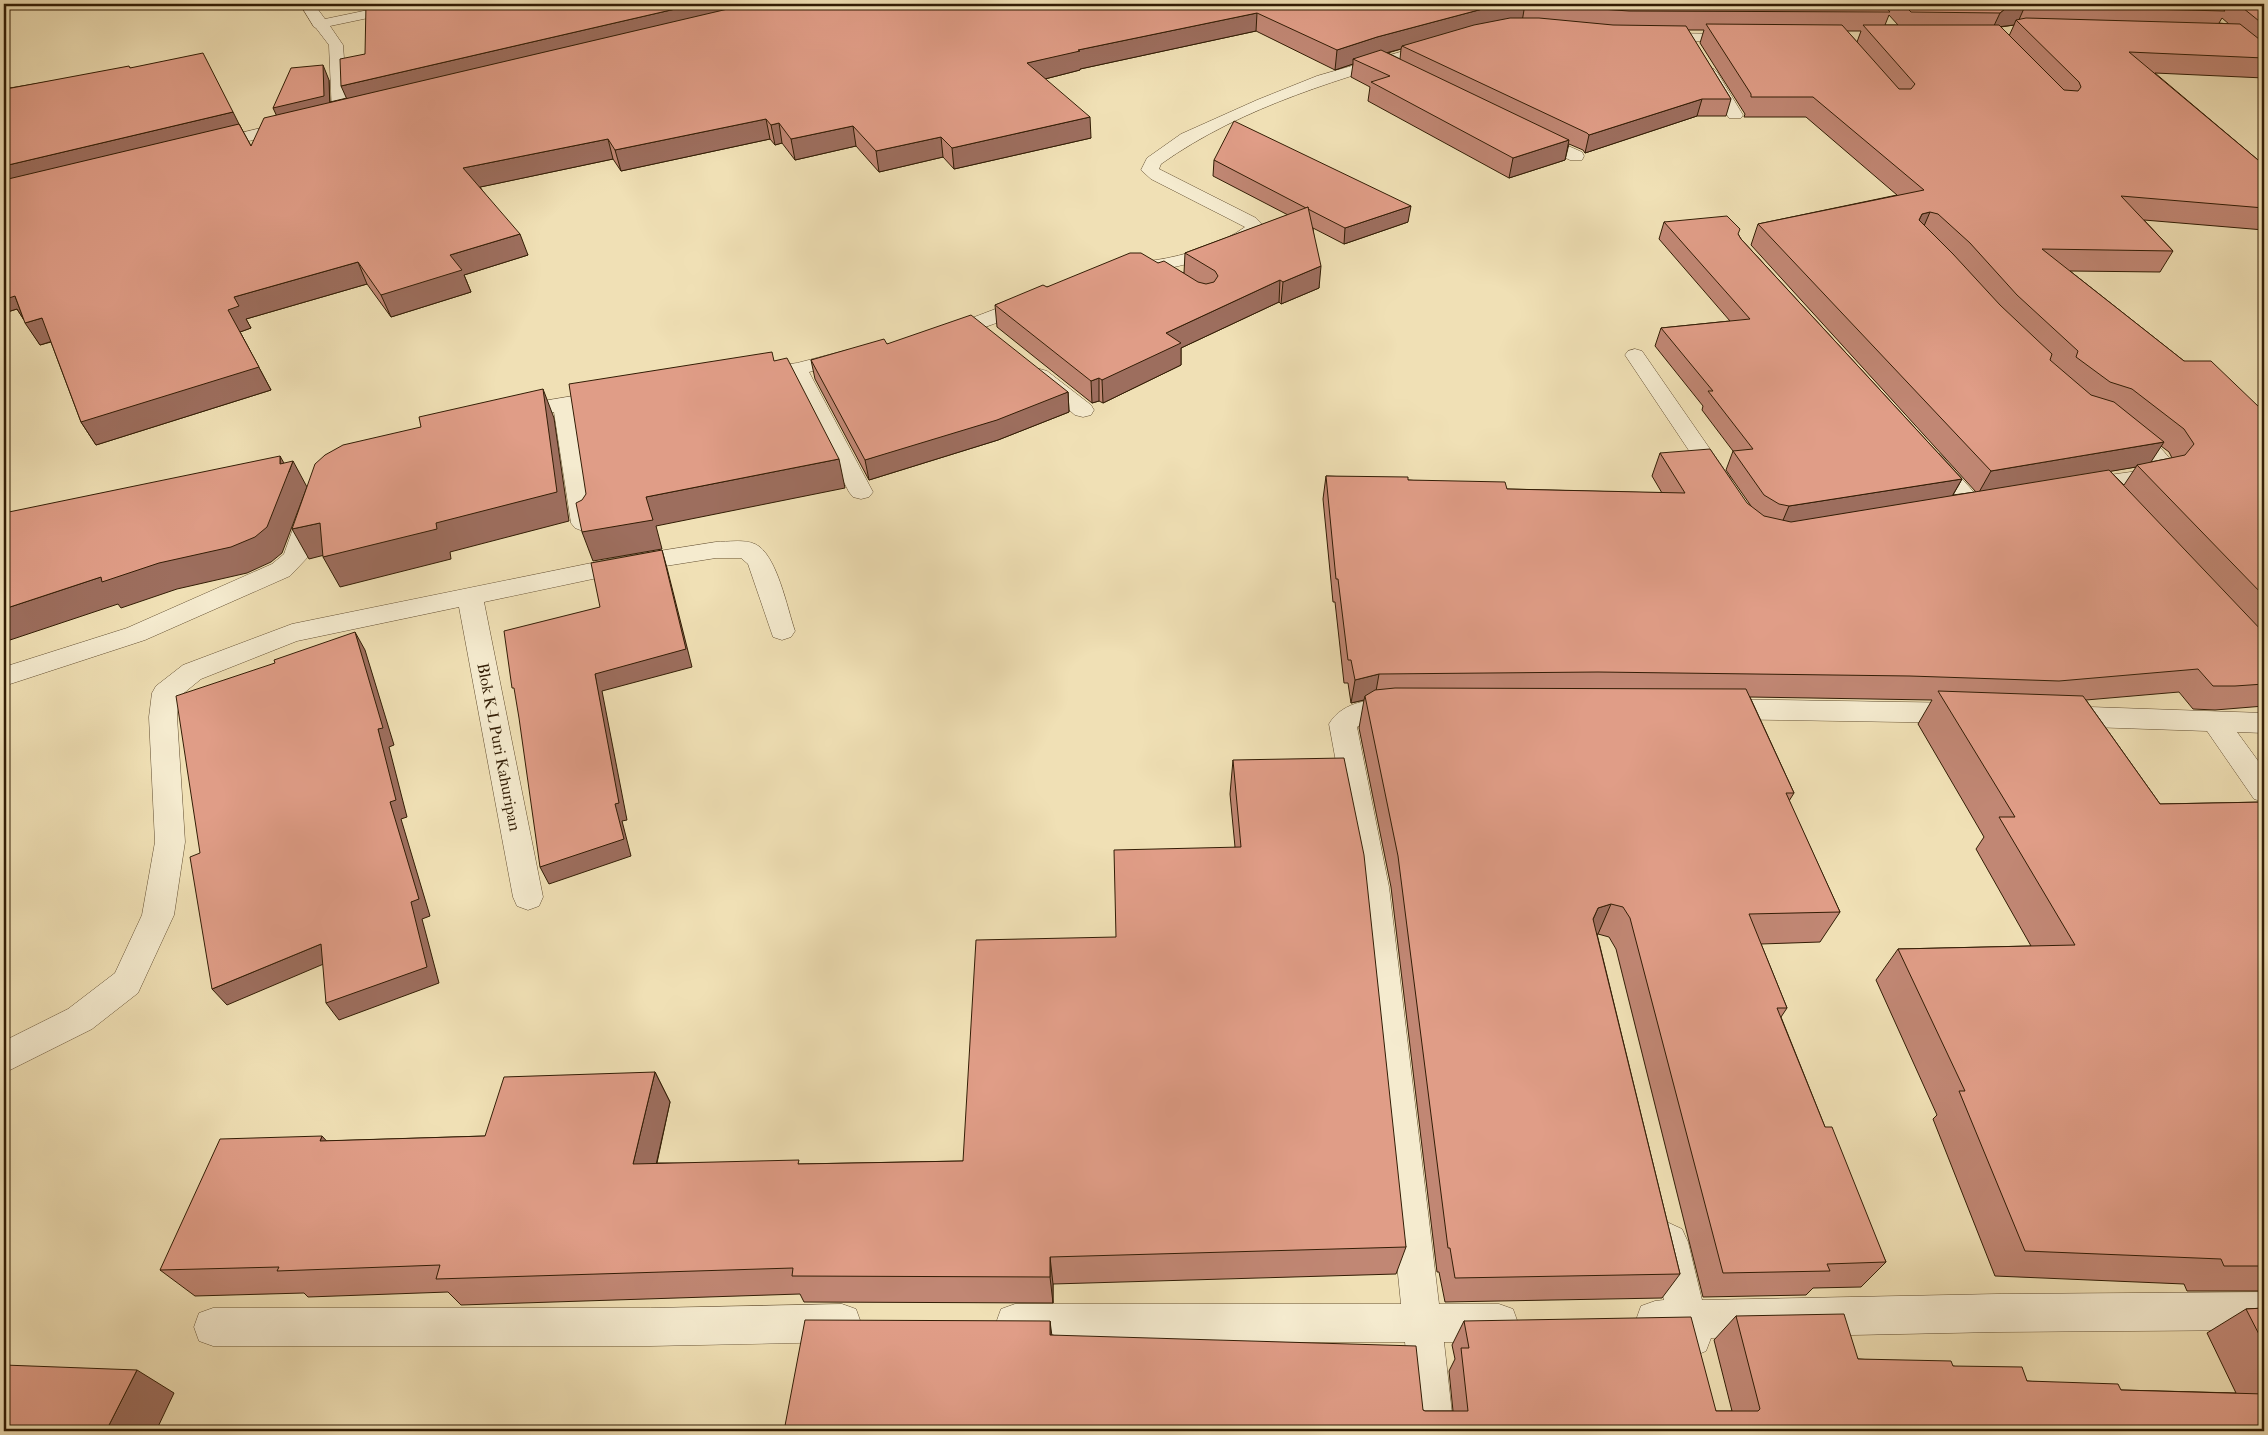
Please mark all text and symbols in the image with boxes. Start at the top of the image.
street label: Blok K-L Puri Kahuripan [473,661,525,833]

